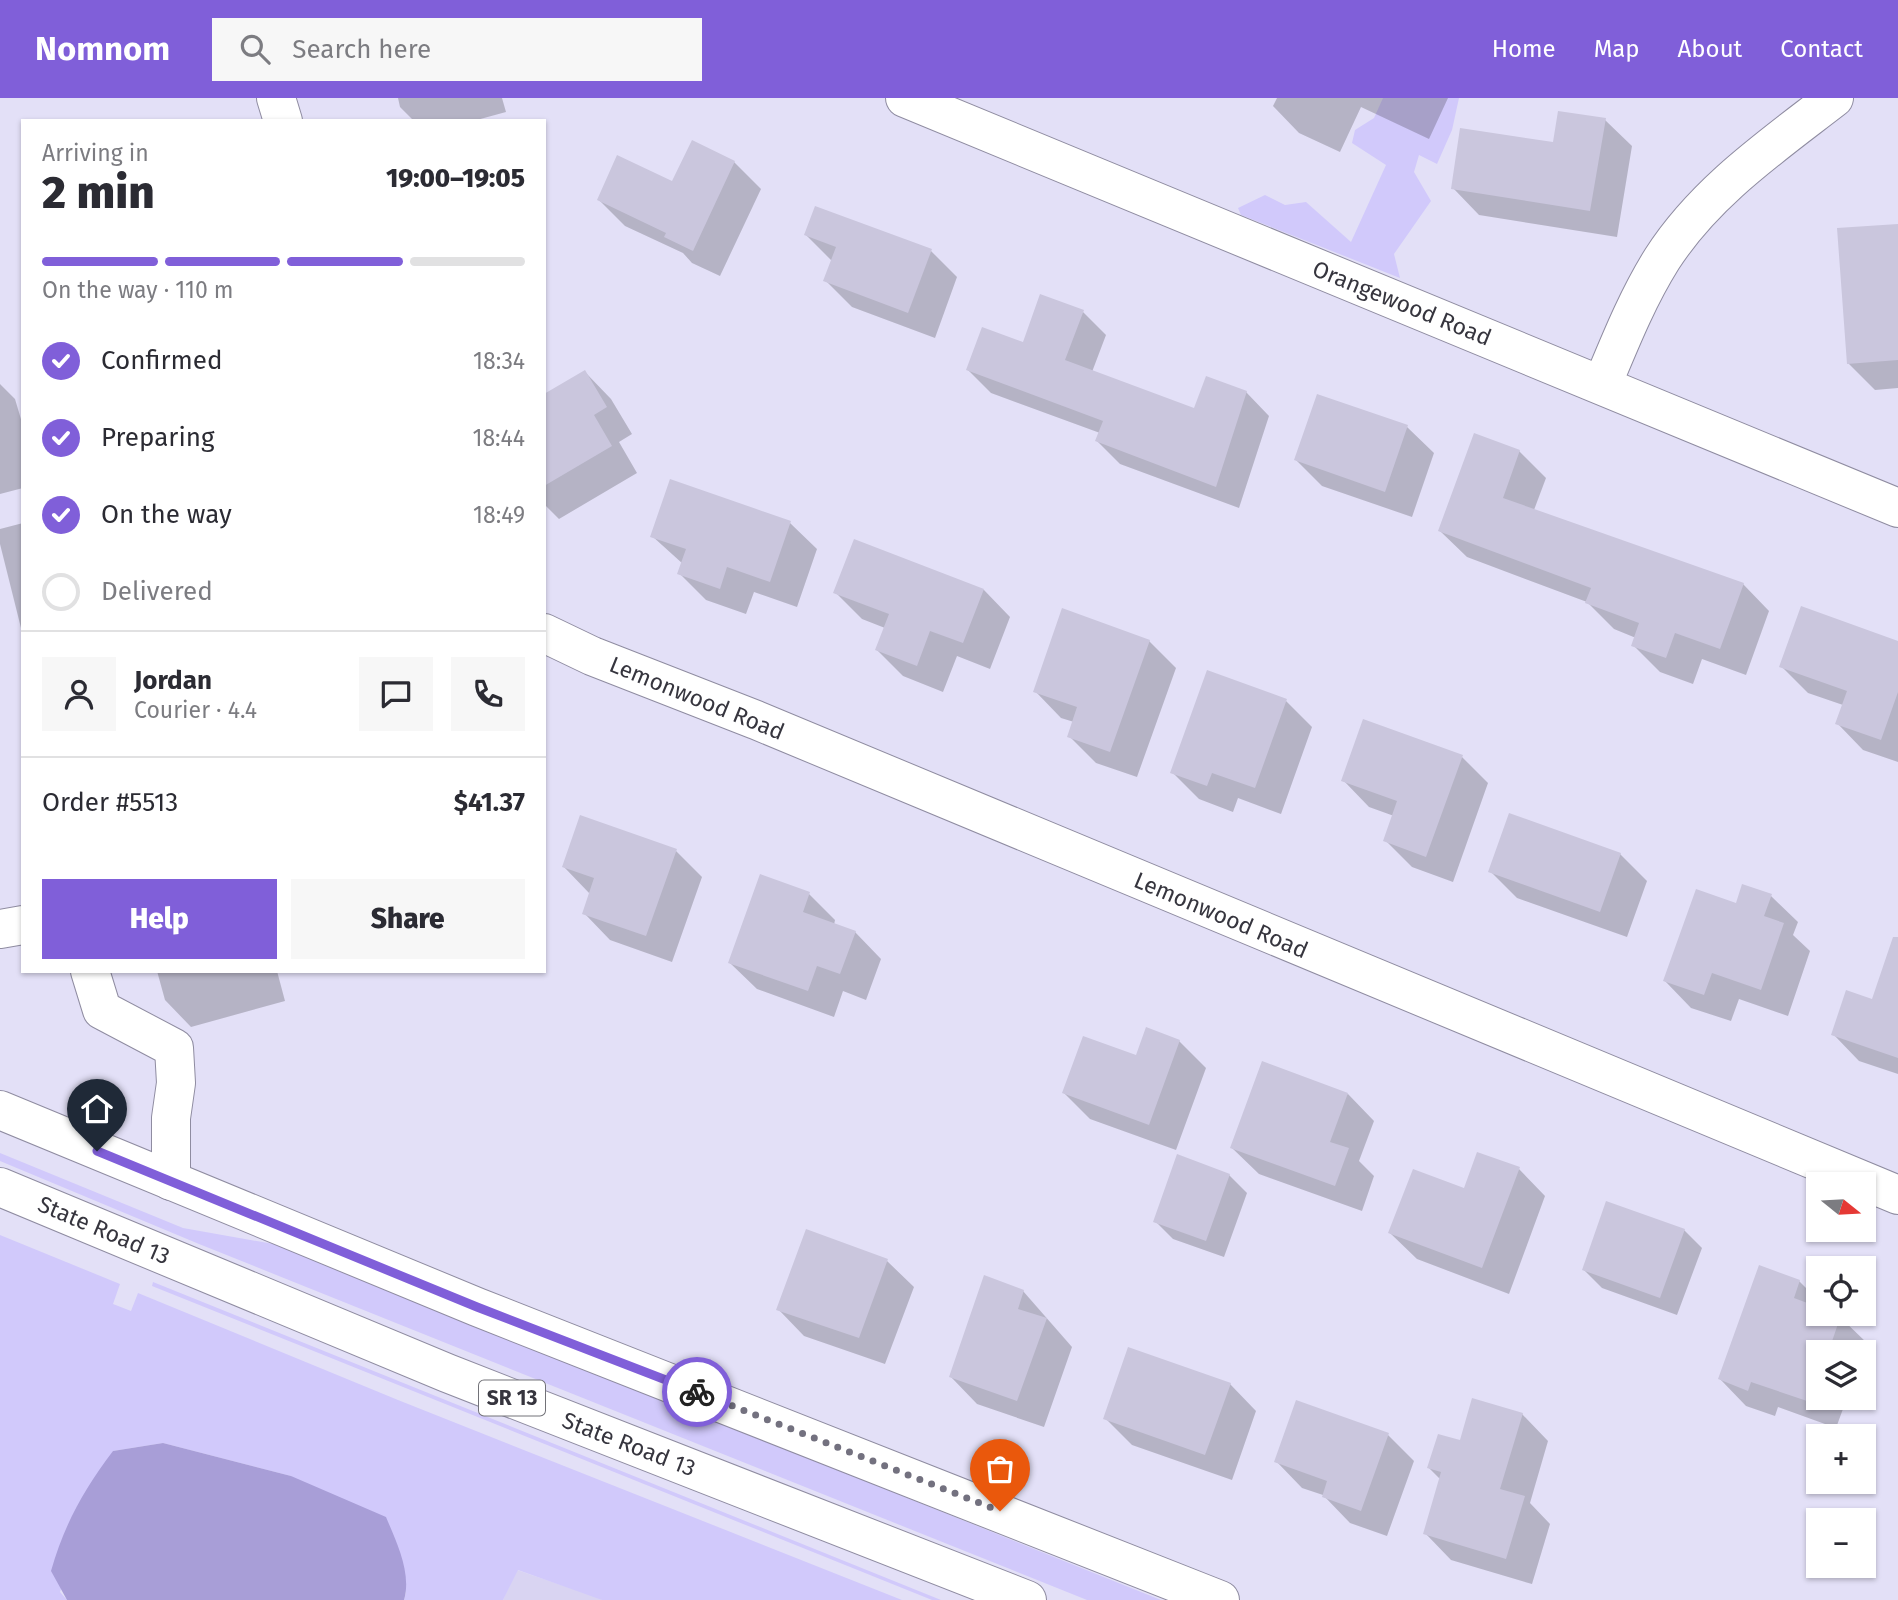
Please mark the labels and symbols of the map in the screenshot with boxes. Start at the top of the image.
street label: Orangewood Road [1309,254,1495,352]
street label: Lemonwood Road [605,650,789,746]
street label: Lemonwood Road [1130,866,1312,964]
pin [67,1079,127,1151]
north arrow [1806,1172,1876,1242]
street label: State Road 13 [34,1190,174,1270]
courier [662,1357,732,1427]
road number: SR 13 [479,1380,545,1416]
street label: State Road 13 [558,1406,700,1482]
pin [970,1439,1030,1511]

